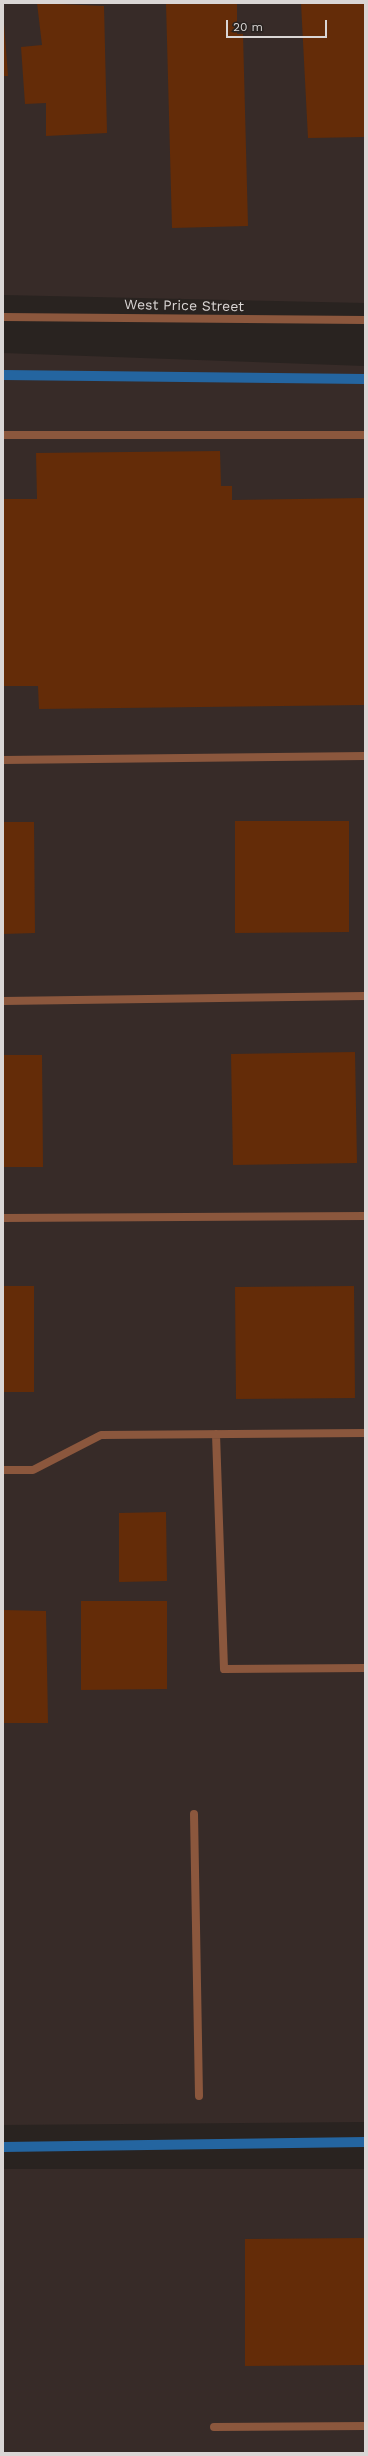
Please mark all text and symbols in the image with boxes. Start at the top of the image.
scale bar [228,12,329,38]
text: 20 m [233,20,263,34]
street label: West Price Street [124,297,244,315]

